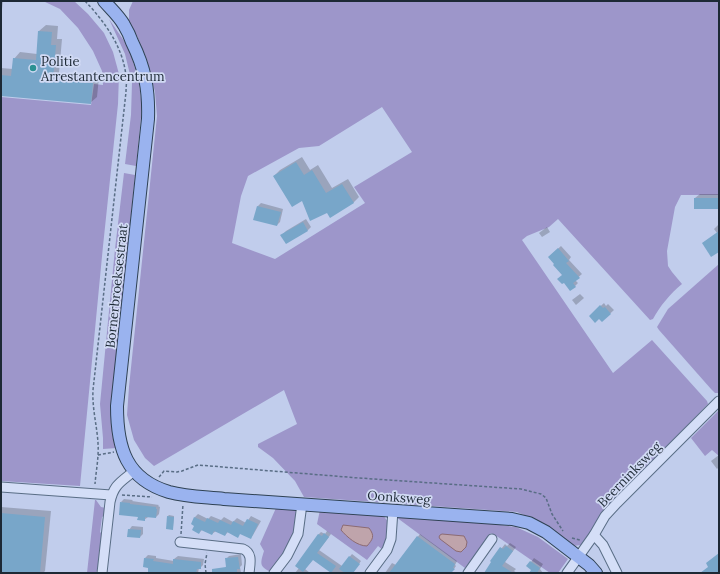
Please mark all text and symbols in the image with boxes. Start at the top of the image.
place label: Politie Arrestantencentrum [40,53,165,85]
marker: Politie Arrestantencentrum [28,63,38,73]
street label: Bornerbroeksestraat [102,223,131,349]
street label: Beerninksweg [594,437,665,511]
street label: Oonksweg [367,487,432,508]

